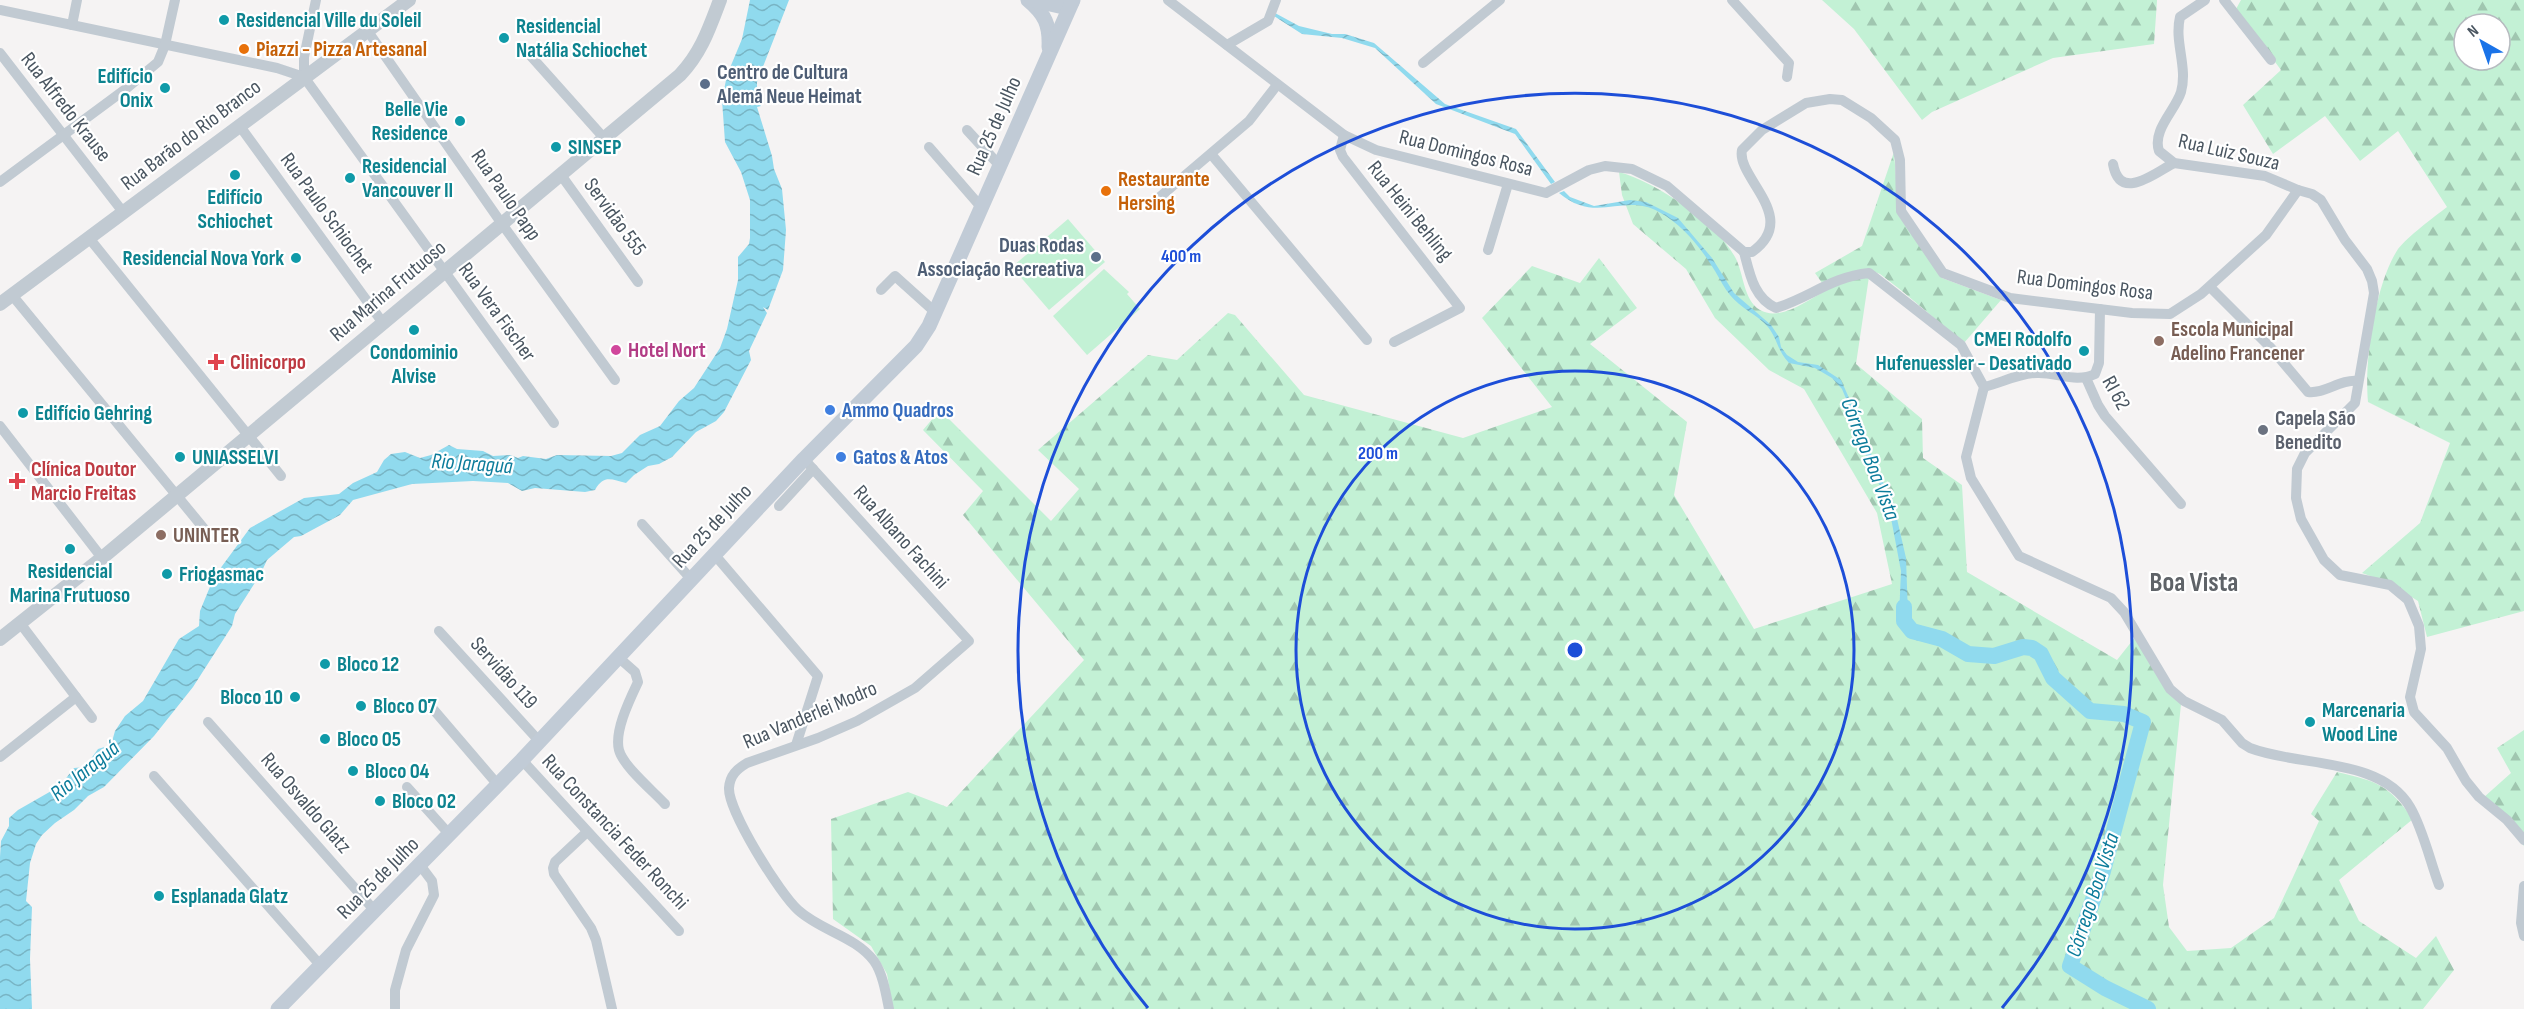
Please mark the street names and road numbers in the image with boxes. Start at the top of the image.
street label: Rua Alfredo Krause [16,47,116,167]
street label: Rua 25 de Julho [961,73,1027,179]
street label: Rua Barão do Rio Branco [116,74,266,196]
street label: Rua Domingos Rosa [1397,124,1535,182]
street label: Rua Luiz Souza [2176,128,2282,176]
street label: Rua Paulo Papp [466,145,546,245]
street label: Rua Paulo Schiochet [275,148,379,278]
street label: Rua Heini Behling [1362,156,1458,266]
street label: Servidão 555 [578,173,652,261]
street label: Rua Marina Frutuoso [325,235,451,347]
street label: Rua Vera Fischer [453,258,541,366]
street label: Rua Domingos Rosa [2016,264,2154,306]
street label: RI 62 [2097,371,2135,415]
street label: Rua 25 de Julho [667,479,757,573]
street label: Rua Albano Fachini [848,480,954,594]
street label: Servidão 119 [465,632,543,714]
street label: Rua Vanderlei Modro [739,676,881,754]
street label: Rua Osvaldo Glatz [256,748,357,859]
street label: Rua Constancia Feder Ronchi [537,749,693,915]
street label: Rua 25 de Julho [332,832,424,924]

